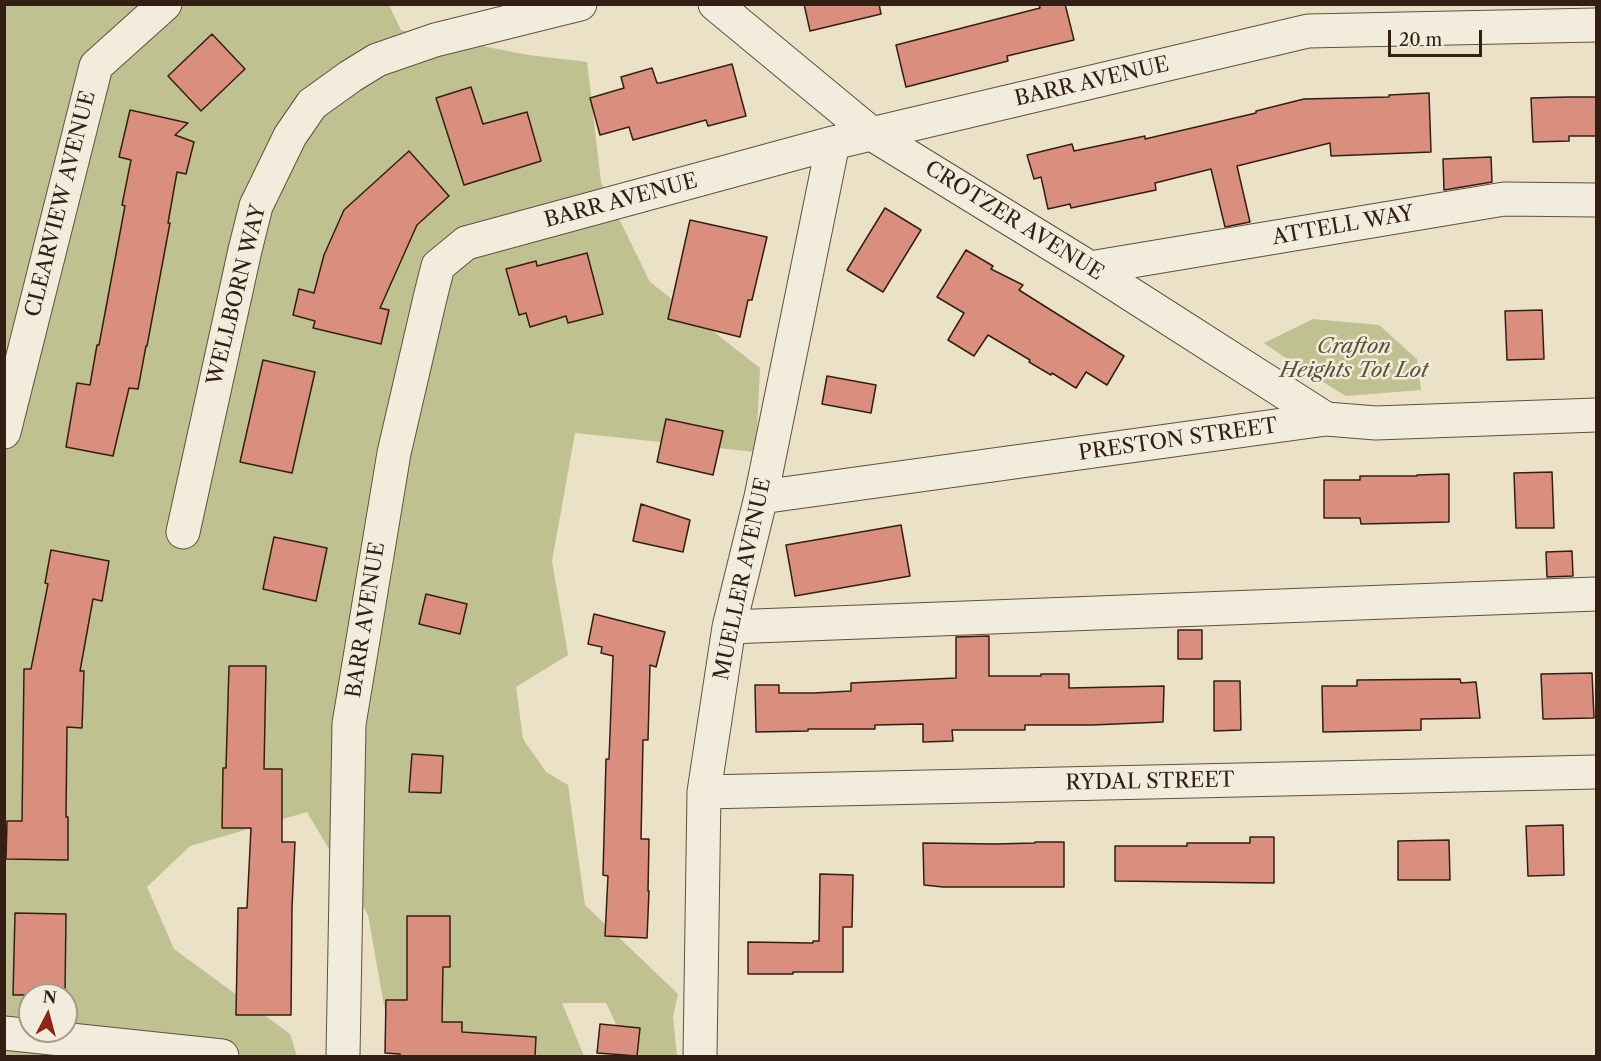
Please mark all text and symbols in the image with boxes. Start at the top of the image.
scale bar [1391,18,1486,56]
text: 20 m [1399,29,1442,51]
street label: BARR AVENUE [1012,52,1172,112]
street label: CLEARVIEW AVENUE [21,88,101,320]
street label: CROTZER AVENUE [920,156,1108,286]
street label: BARR AVENUE [542,168,700,234]
street label: ATTELL WAY [1270,201,1416,251]
street label: WELLBORN WAY [202,202,272,388]
park label: Crafton Heights Tot Lot [1280,334,1428,384]
street label: PRESTON STREET [1077,414,1279,466]
street label: MUELLER AVENUE [709,475,777,683]
street label: BARR AVENUE [341,540,391,700]
street label: RYDAL STREET [1065,768,1235,796]
north arrow [18,983,78,1043]
text: N [42,986,58,1008]

